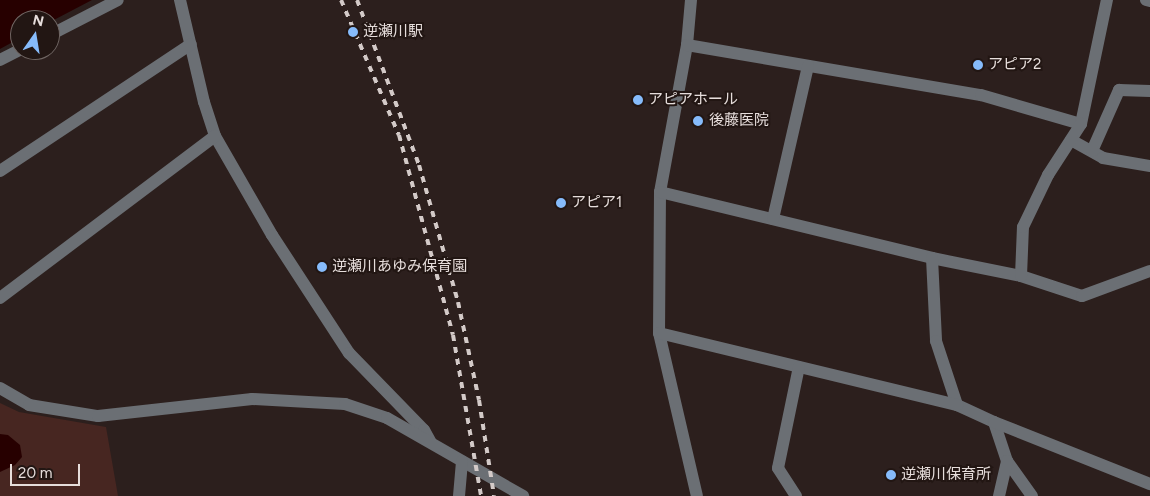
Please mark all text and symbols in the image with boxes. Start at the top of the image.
north arrow [10,10,60,60]
text: N [31,11,45,30]
place label: 逆瀬川駅 [363,23,423,41]
marker: 逆瀬川駅 [347,26,359,38]
place label: アピア2 [988,56,1041,74]
marker: アピア2 [972,59,984,71]
place label: アピアホール [648,91,738,109]
marker: アピアホール [632,94,644,106]
place label: 後藤医院 [709,112,769,130]
marker: 後藤医院 [691,114,705,128]
place label: アピア1 [571,194,622,212]
marker: アピア1 [555,197,567,209]
place label: 逆瀬川あゆみ保育園 [332,258,467,276]
marker: 逆瀬川あゆみ保育園 [316,261,328,273]
scale bar [12,454,82,486]
text: 20 m [18,464,52,482]
place label: 逆瀬川保育所 [901,466,991,484]
marker: 逆瀬川保育所 [885,469,897,481]

